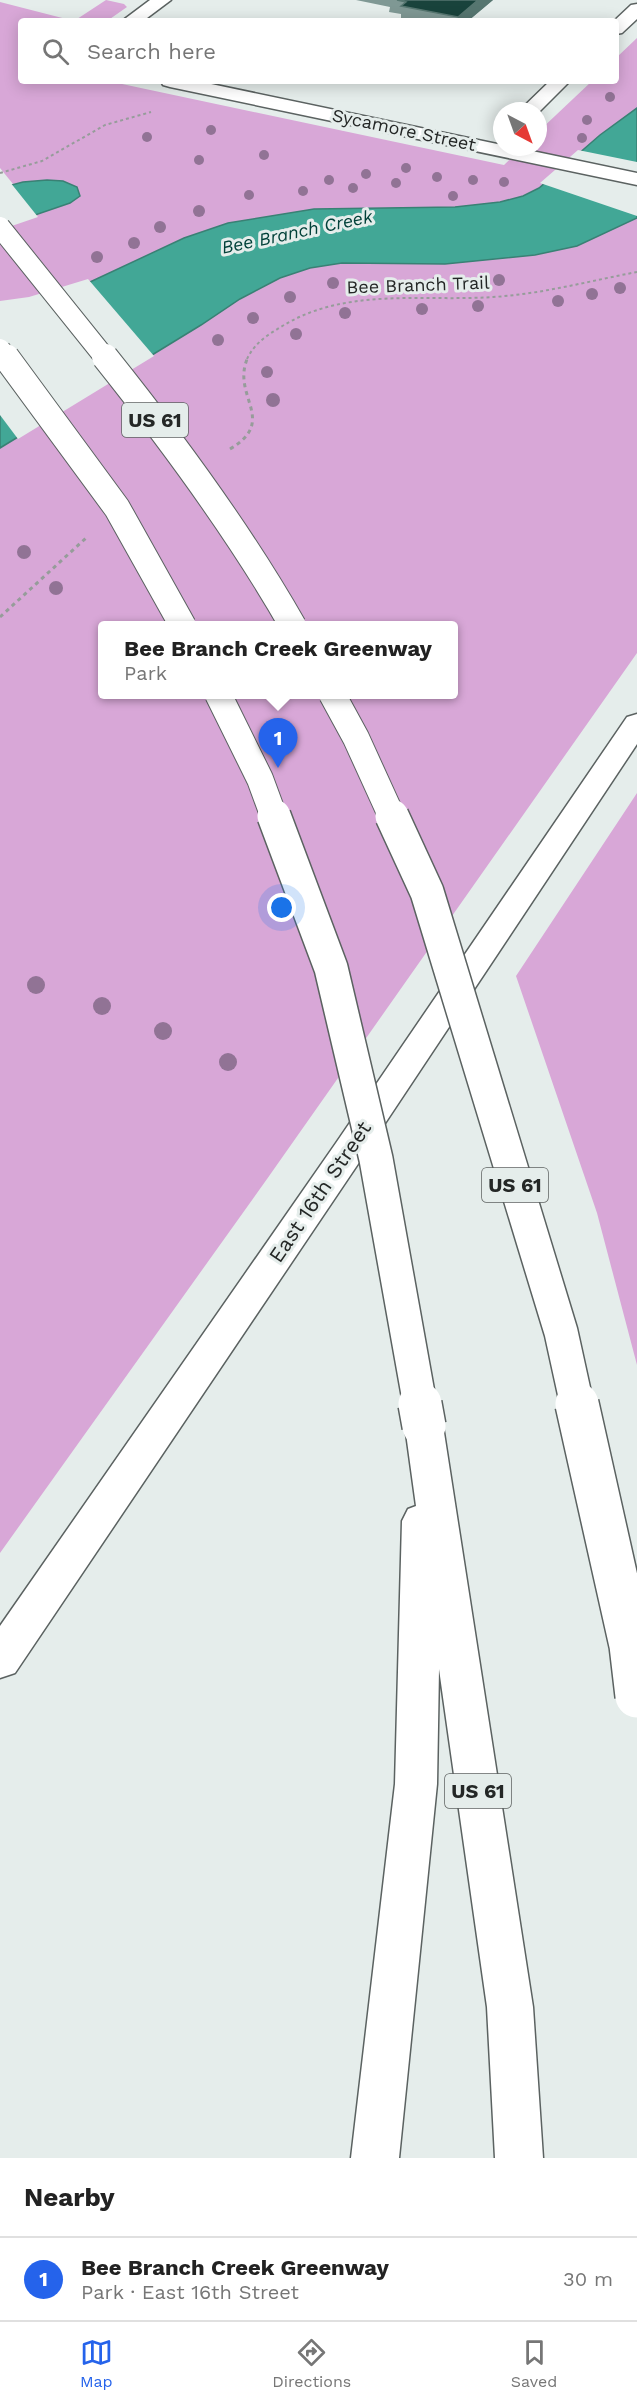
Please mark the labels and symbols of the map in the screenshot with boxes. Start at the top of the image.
north arrow [493,102,547,156]
street label: Sycamore Street [330,104,478,155]
water label: Bee Branch Creek [219,205,376,258]
street label: Bee Branch Trail [346,271,490,297]
road number: US 61 [122,403,188,437]
pin: 1 [258,718,298,768]
your location [267,893,296,922]
street label: East 16th Street [263,1116,376,1267]
road number: US 61 [482,1168,548,1202]
road number: US 61 [445,1774,511,1808]

